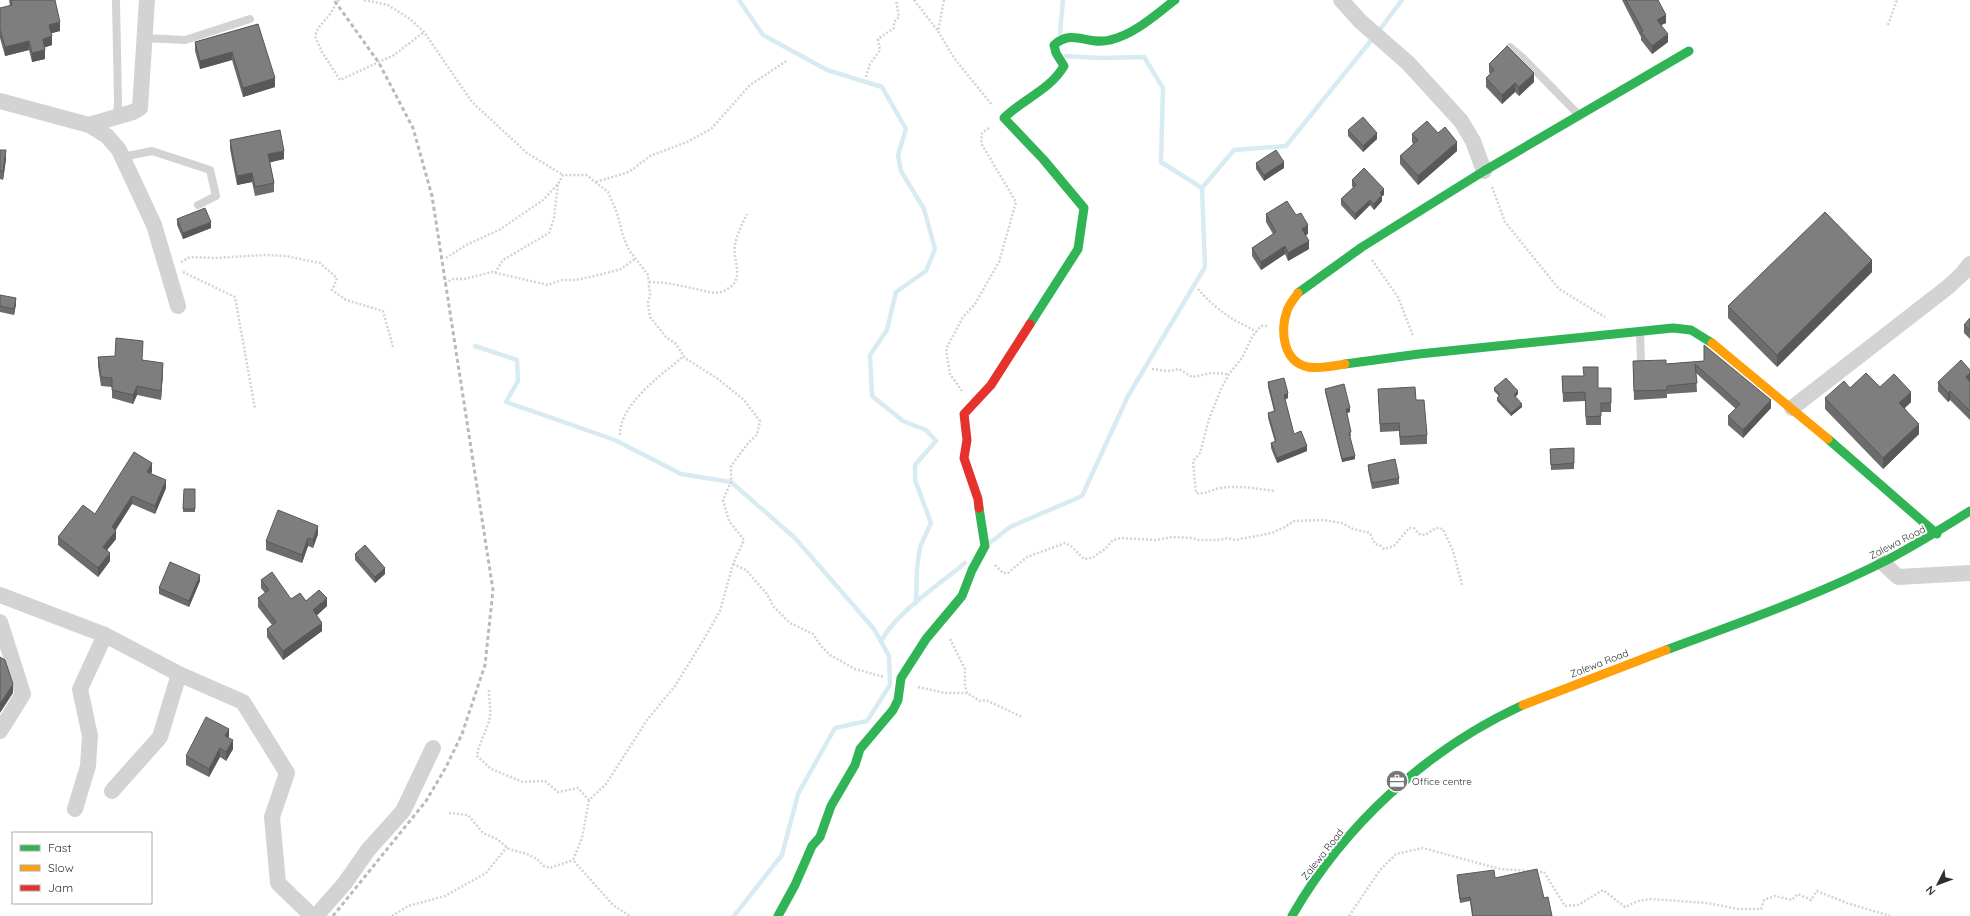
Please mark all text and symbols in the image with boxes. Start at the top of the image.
street label: Zalewa Road [1867,523,1928,562]
street label: Zalewa Road [1568,646,1630,681]
office icon: Office centre [1384,768,1410,794]
place label: Office centre [1412,775,1472,788]
street label: Zalewa Road [1298,826,1346,883]
legend [12,832,152,904]
text: Fast [48,840,72,855]
text: Slow [48,860,74,875]
north arrow [1918,864,1958,904]
text: Jam [48,880,73,895]
text: N [1923,883,1938,898]

